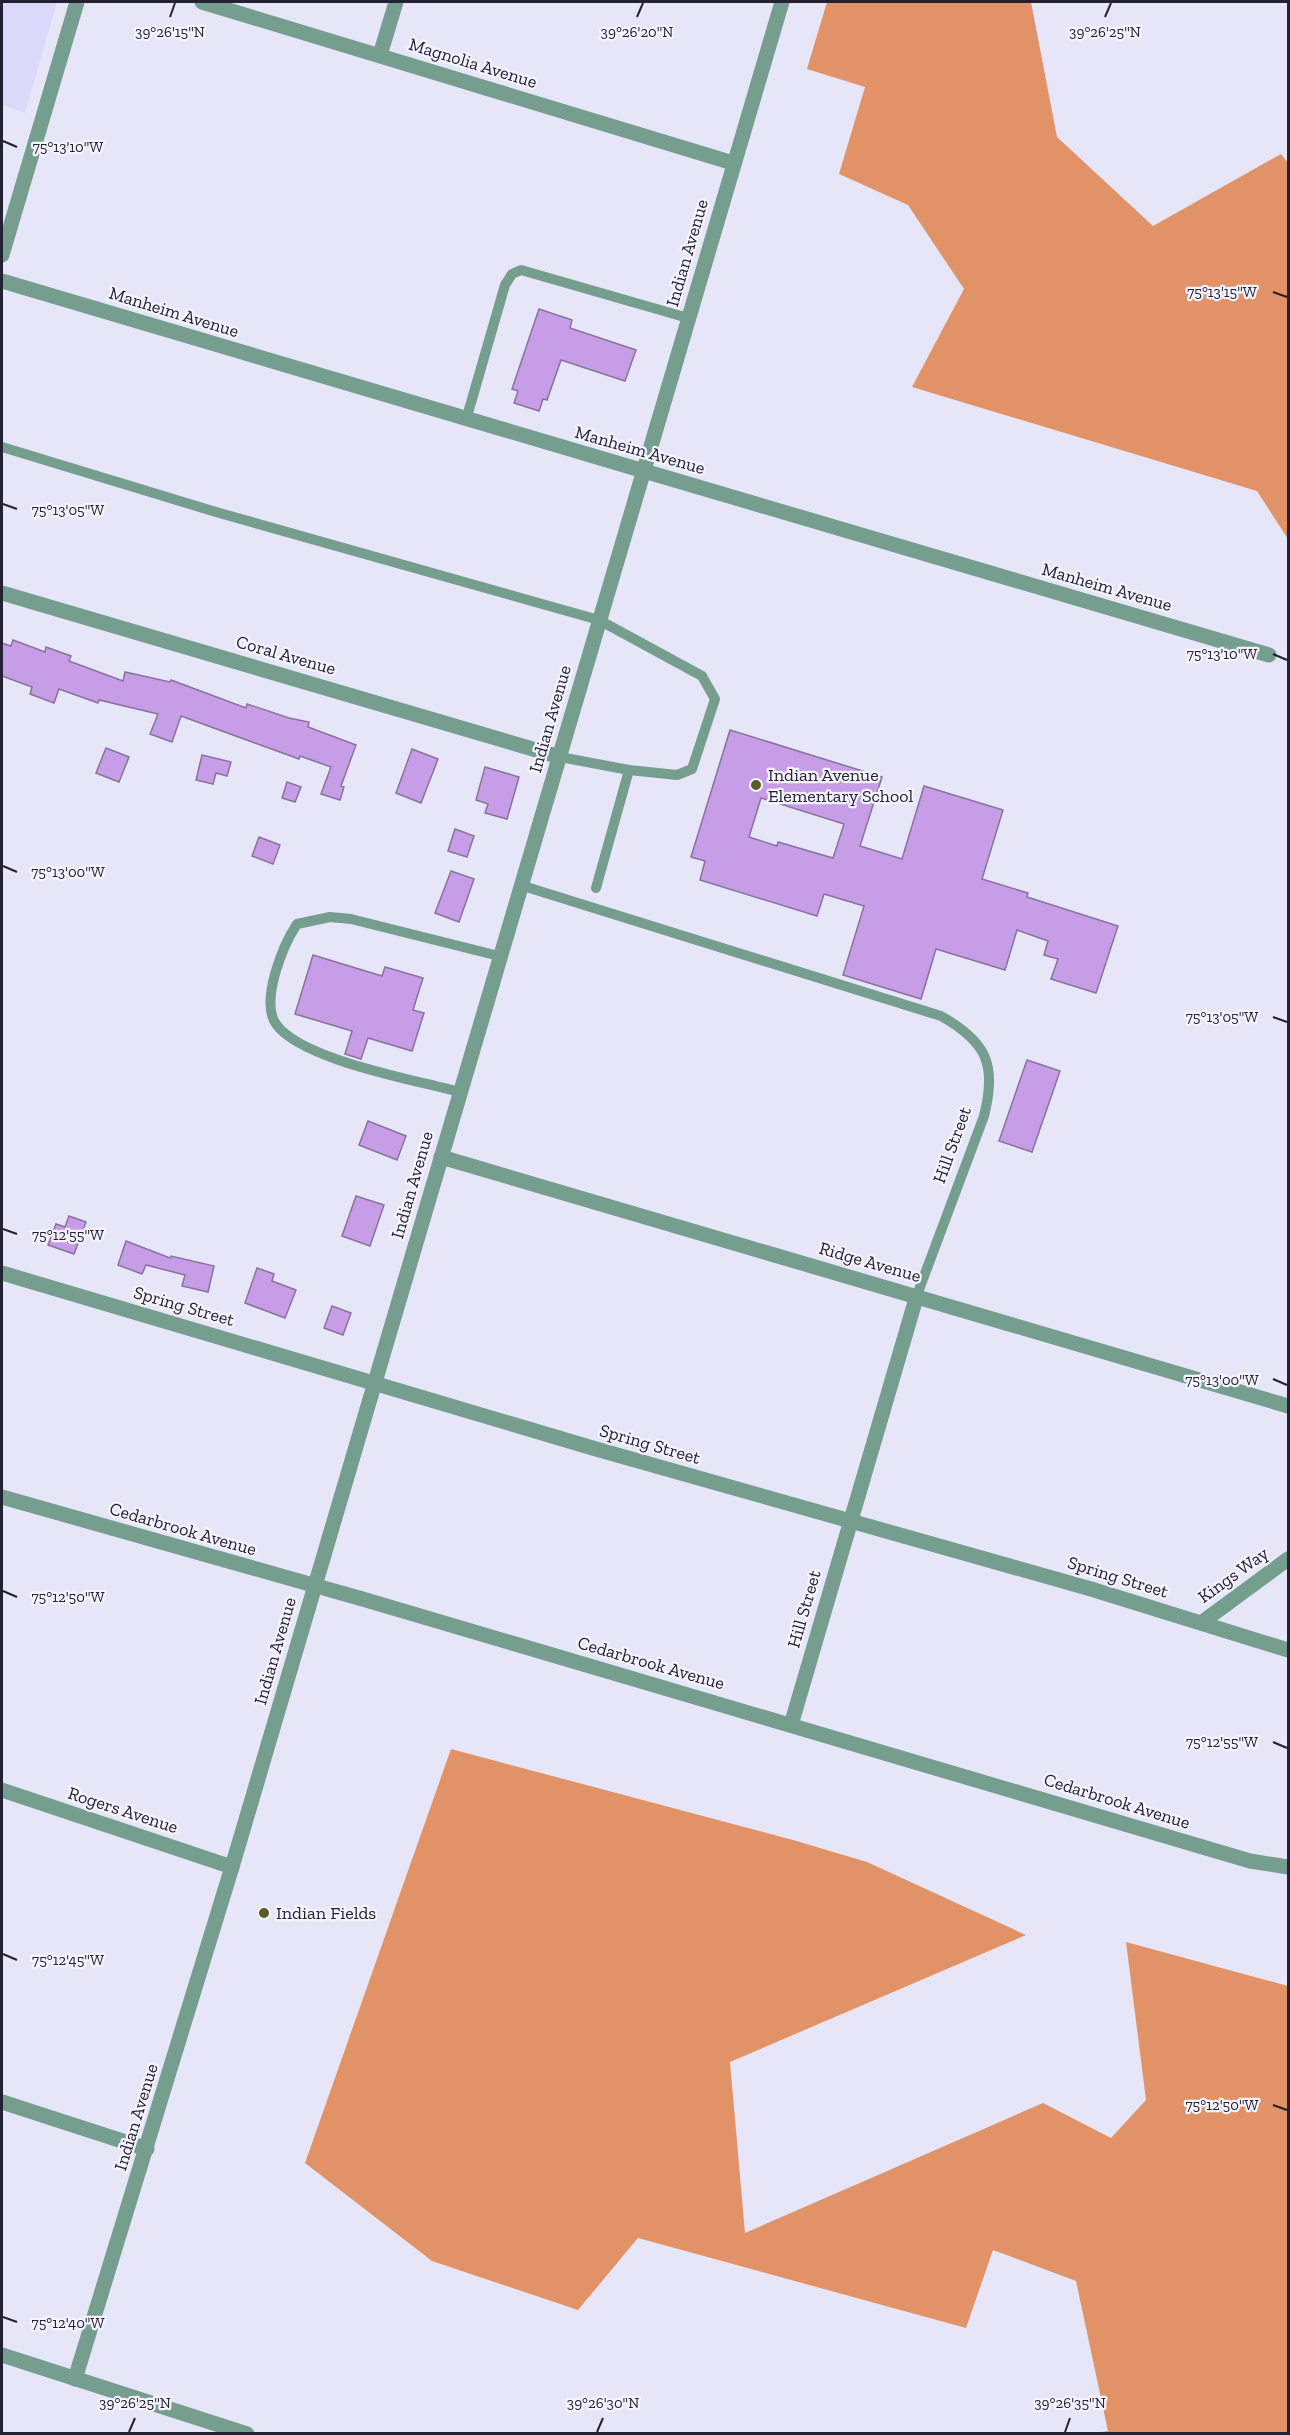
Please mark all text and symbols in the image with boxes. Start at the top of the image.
text: 39°26'15"N [135,23,205,41]
text: 39°26'20"N [601,23,673,41]
text: 39°26'25"N [1069,23,1141,41]
street label: Magnolia Avenue [406,33,540,93]
text: 75°13'10"W [33,138,103,156]
street label: Indian Avenue [661,197,713,309]
street label: Manheim Avenue [107,282,241,342]
text: 75°13'15"W [1187,283,1257,301]
street label: Manheim Avenue [572,421,708,479]
text: 75°13'05"W [32,501,104,519]
street label: Manheim Avenue [1039,558,1175,616]
street label: Coral Avenue [234,630,338,680]
text: 75°13'10"W [1187,645,1257,663]
street label: Indian Avenue [524,663,576,775]
place label: Indian Avenue Elementary School [768,764,913,807]
marker: Indian Avenue Elementary School [749,778,763,792]
text: 75°13'00"W [31,863,105,881]
text: 75°13'05"W [1186,1008,1258,1026]
street label: Hill Street [928,1103,976,1186]
street label: Indian Avenue [386,1129,438,1241]
text: 75°12'55"W [32,1226,104,1244]
street label: Ridge Avenue [817,1237,923,1287]
street label: Spring Street [131,1281,237,1331]
text: 75°13'00"W [1185,1371,1259,1389]
street label: Spring Street [597,1419,703,1469]
street label: Cedarbrook Avenue [107,1498,259,1560]
street label: Kings Way [1193,1542,1273,1608]
street label: Spring Street [1065,1551,1171,1603]
street label: Hill Street [782,1567,826,1650]
text: 75°12'50"W [32,1588,104,1606]
street label: Indian Avenue [249,1595,301,1707]
street label: Cedarbrook Avenue [575,1632,727,1694]
text: 75°12'55"W [1186,1733,1258,1751]
street label: Cedarbrook Avenue [1041,1768,1193,1834]
street label: Rogers Avenue [65,1782,181,1838]
place label: Indian Fields [276,1902,376,1924]
marker: Indian Fields [257,1906,271,1920]
text: 75°12'45"W [32,1951,104,1969]
street label: Indian Avenue [109,2061,163,2173]
text: 75°12'50"W [1186,2096,1258,2114]
text: 75°12'40"W [32,2314,104,2332]
text: 39°26'25"N [99,2394,171,2412]
text: 39°26'30"N [567,2394,639,2412]
text: 39°26'35"N [1034,2394,1106,2412]

